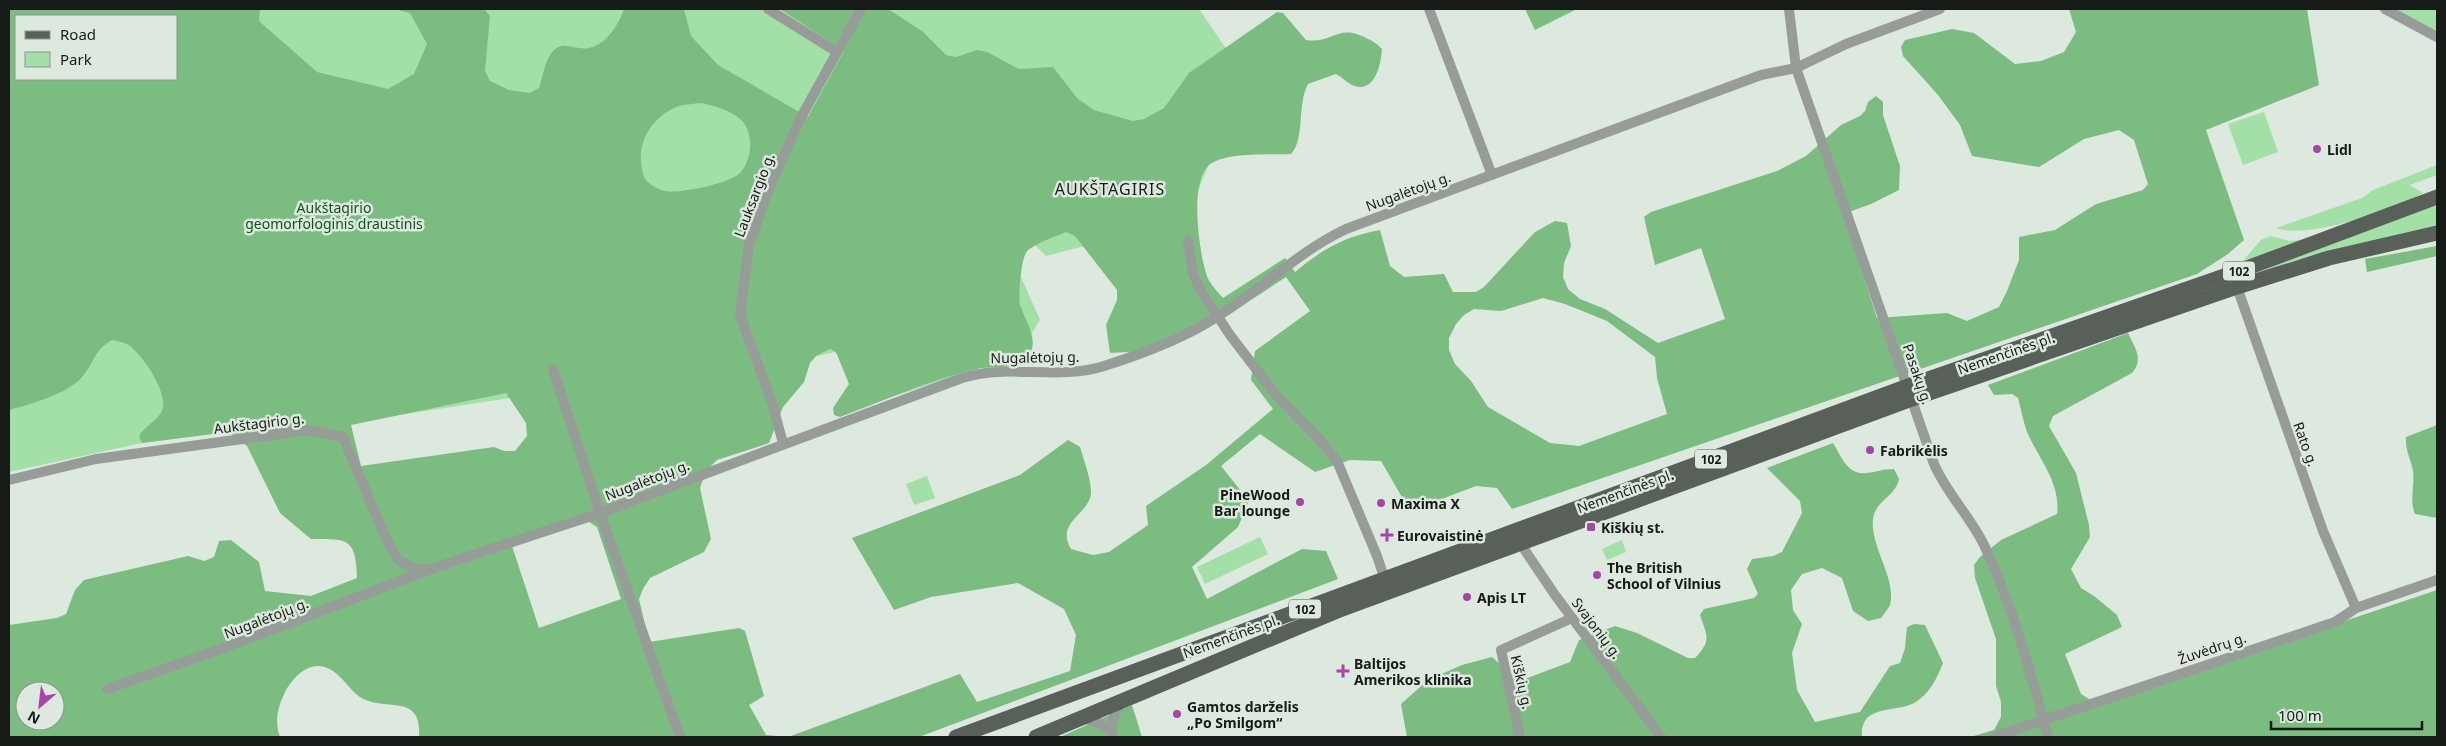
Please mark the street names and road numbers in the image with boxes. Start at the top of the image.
street label: Lauksargio g. [729,150,779,240]
street label: Nugalėtojų g. [1363,167,1453,215]
road number: 102 [2223,262,2255,280]
street label: Nemenčinės pl. [1955,328,2057,378]
street label: Pasakų g. [1899,341,1937,407]
street label: Nugalėtojų g. [990,347,1080,367]
street label: Aukštagirio g. [213,408,305,438]
street label: Rato g. [2289,419,2323,469]
road number: 102 [1695,449,1727,468]
street label: Nugalėtojų g. [602,455,692,505]
street label: Nemenčinės pl. [1574,465,1676,517]
street label: Nugalėtojų g. [221,593,311,643]
street label: Svajonių g. [1568,594,1626,662]
road number: 102 [1289,600,1321,618]
street label: Nemenčinės pl. [1180,610,1282,662]
street label: Žuvėdrų g. [2175,628,2249,668]
street label: Kiškių g. [1507,653,1537,711]

